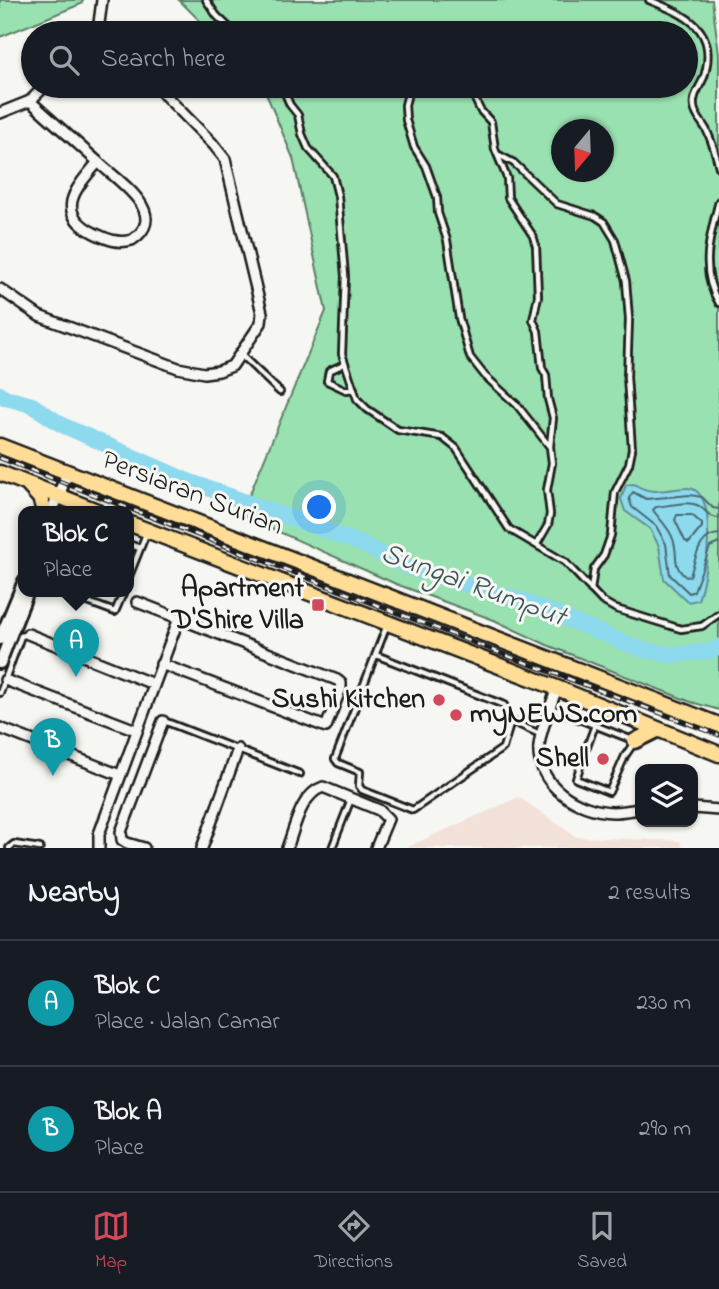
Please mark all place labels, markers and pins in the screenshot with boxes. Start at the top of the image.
place label: Apartment D'Shire Villa [170,569,305,642]
marker: Apartment D'Shire Villa [310,597,326,613]
pin: A [53,619,99,677]
place label: Sushi Kitchen [271,680,425,721]
marker: Sushi Kitchen [431,692,447,708]
place label: myNEWS.com [470,695,638,736]
marker: myNEWS.com [448,707,464,723]
pin: B [30,718,76,776]
place label: Shell [536,739,589,780]
marker: Shell [595,751,611,767]

